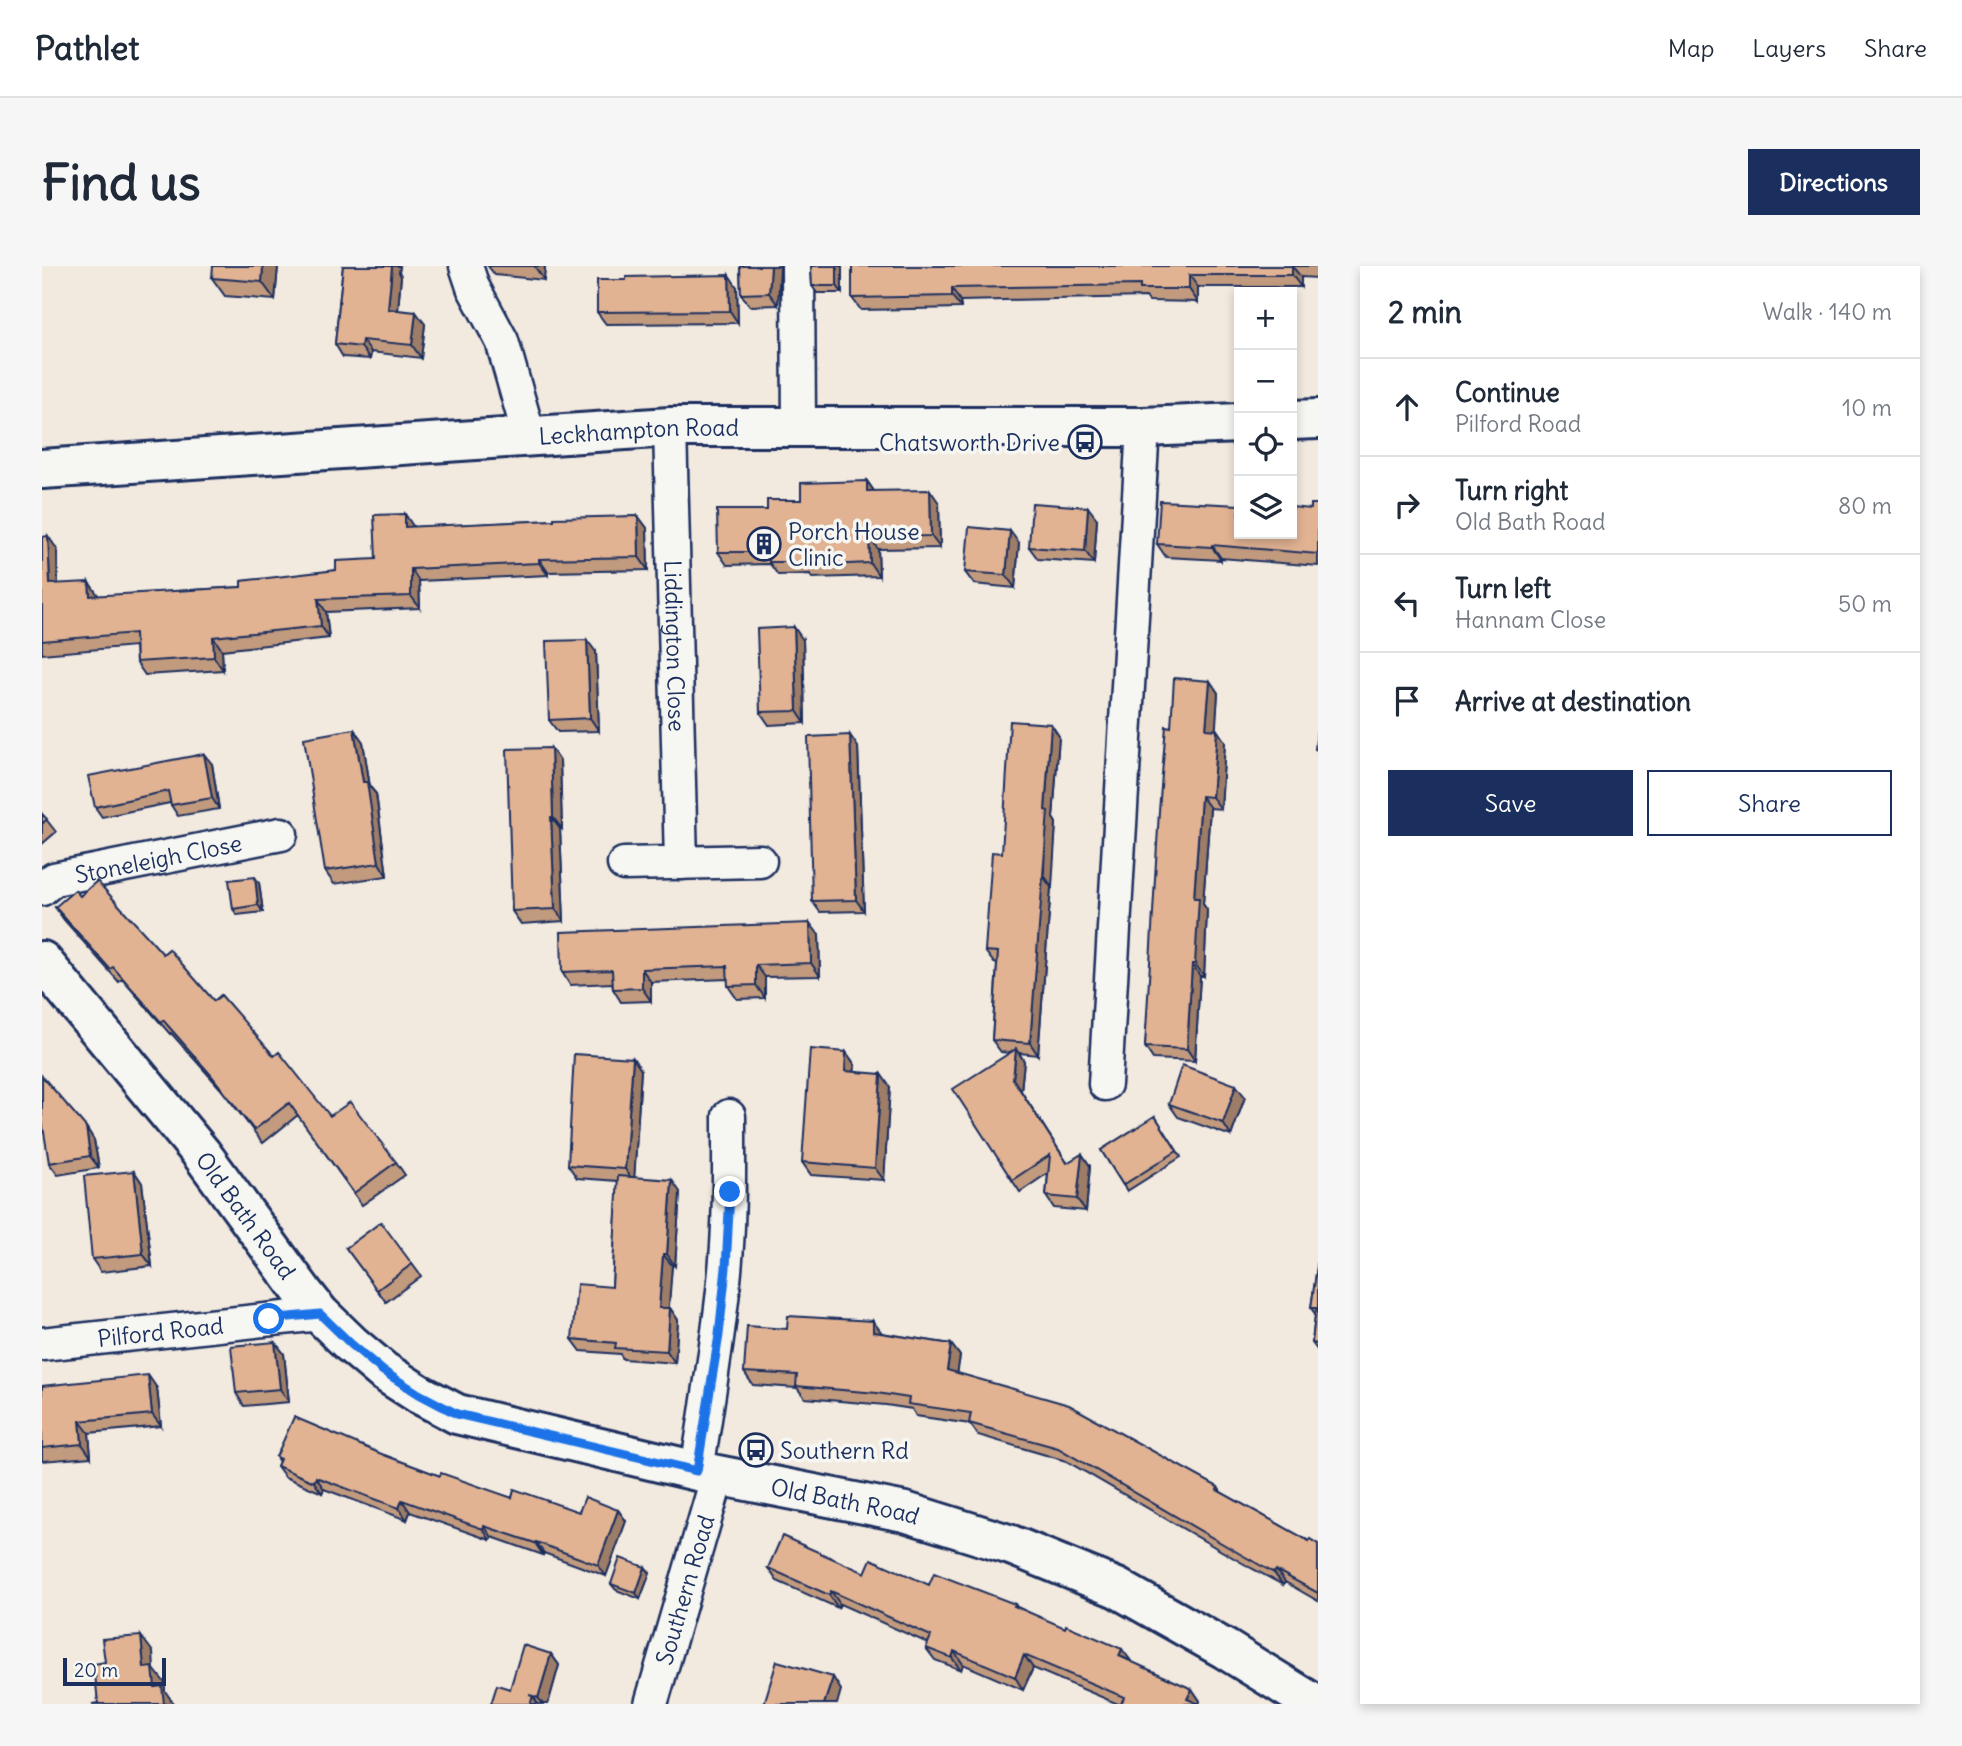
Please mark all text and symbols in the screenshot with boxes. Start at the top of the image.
text: Pathlet [35,27,139,69]
text: Map [1668,33,1714,63]
text: Layers [1752,33,1826,63]
text: Share [1864,33,1927,63]
button: Directions [1748,149,1920,215]
text: Find us [42,152,200,213]
map controls [1234,287,1297,539]
button: + [1234,287,1297,350]
text: 2 min [1388,293,1462,331]
text: Walk · 140 m [1763,297,1892,326]
button: − [1234,350,1297,413]
text: Continue [1455,376,1560,409]
icon: ahead [1388,388,1426,426]
text: 10 m [1842,393,1892,422]
text: Pilford Road [1455,409,1581,438]
street label: Leckhampton Road [538,413,739,450]
button: locate [1234,413,1297,476]
bus stop icon: Chatsworth Drive [1066,423,1104,461]
place label: Chatsworth Drive [879,428,1060,457]
text: Turn right [1455,474,1568,507]
button: layers [1234,476,1297,539]
icon: right [1388,486,1426,524]
text: 80 m [1838,491,1892,520]
text: Old Bath Road [1455,507,1606,536]
place label: Porch House Clinic [788,517,920,572]
building icon: Porch House Clinic [745,525,783,563]
street label: Liddington Close [659,560,692,732]
text: Turn left [1455,572,1551,605]
icon: left [1388,584,1426,622]
text: 50 m [1838,589,1892,618]
text: Hannam Close [1455,605,1606,634]
icon: arrive [1388,682,1426,720]
text: Arrive at destination [1455,685,1691,718]
button: Save [1388,770,1633,836]
button: Share [1647,770,1892,836]
street label: Stoneleigh Close [73,828,244,889]
street label: Old Bath Road [190,1146,302,1284]
route end [714,1176,745,1207]
route start [253,1303,284,1334]
street label: Pilford Road [96,1310,225,1352]
bus stop icon: Southern Rd [737,1431,775,1469]
place label: Southern Rd [780,1436,909,1465]
street label: Old Bath Road [769,1471,923,1530]
street label: Southern Road [649,1511,720,1668]
scale bar [63,1655,166,1687]
text: 20 m [74,1658,118,1682]

